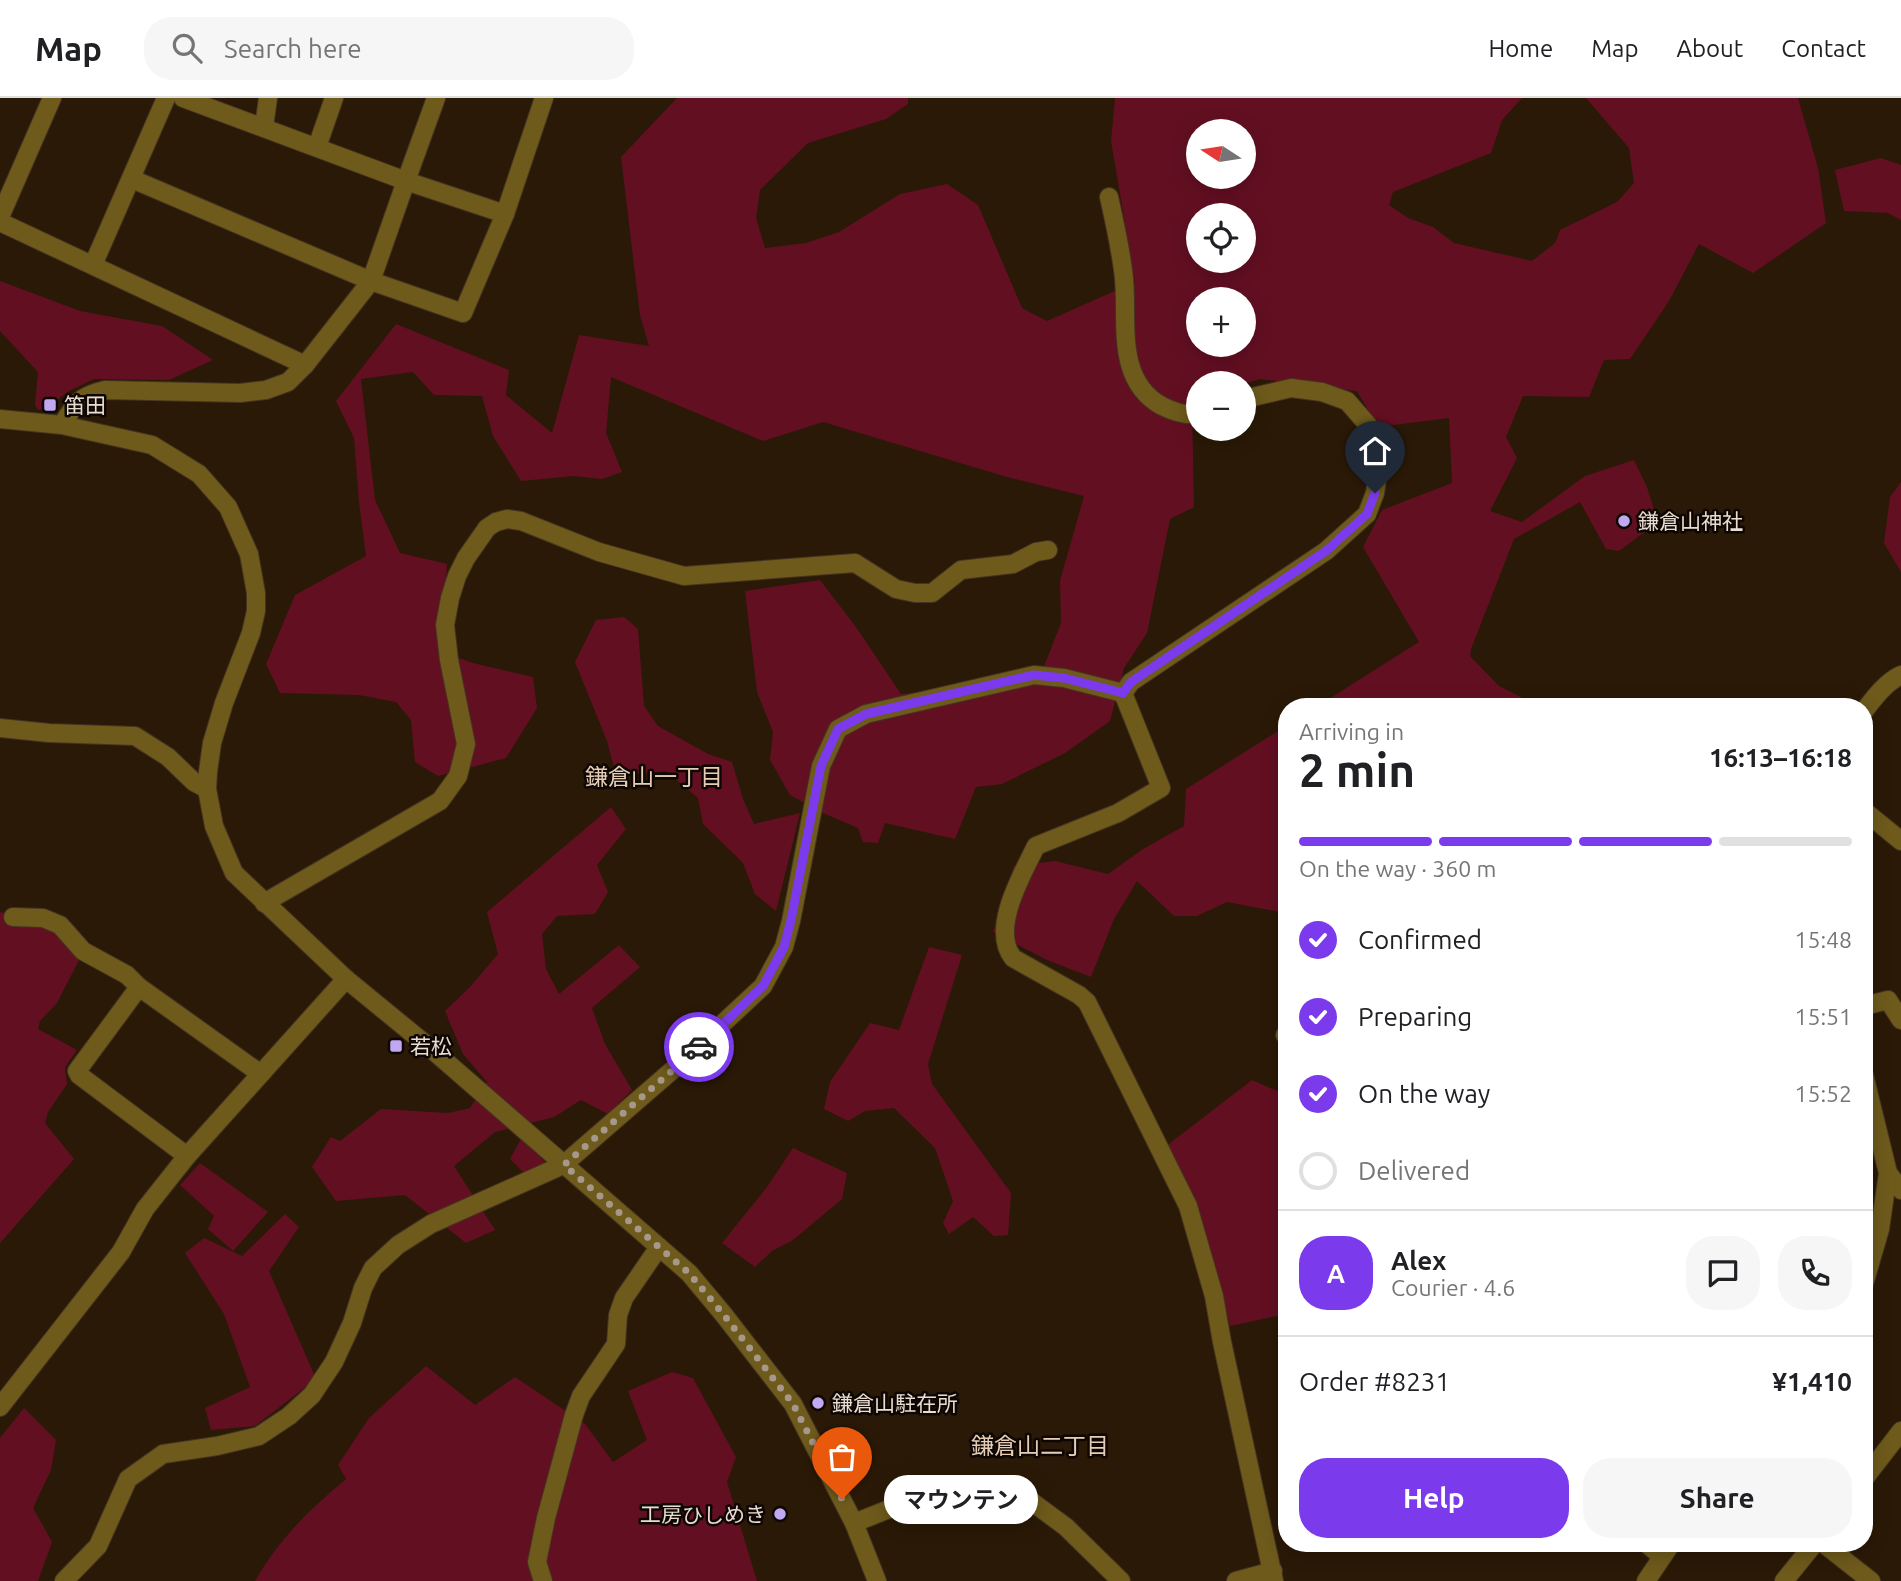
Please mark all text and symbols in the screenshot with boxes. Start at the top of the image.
search box [144,17,634,80]
icon: search [168,29,206,67]
text: Map [35,30,102,67]
text: Search here [224,34,362,63]
text: Home [1488,35,1553,62]
text: Map [1591,35,1638,62]
text: About [1676,35,1743,62]
text: Contact [1781,35,1866,62]
north arrow [1186,119,1256,189]
map controls [1186,119,1256,441]
button: locate [1186,203,1256,273]
button: + [1186,287,1256,357]
button: − [1186,371,1256,441]
place label: 笛田 [64,393,106,417]
marker: 笛田 [42,397,58,413]
pin [1345,421,1405,493]
icon: home [1356,432,1394,470]
place label: 鎌倉山神社 [1638,509,1743,533]
marker: 鎌倉山神社 [1616,513,1632,529]
text: Arriving in [1299,719,1404,744]
text: 16:13–16:18 [1709,743,1852,772]
text: 2 min [1299,744,1415,796]
district label: 鎌倉山一丁目 [585,764,723,789]
text: On the way · 360 m [1299,856,1496,881]
icon: check [1299,921,1337,959]
text: Confirmed [1358,925,1482,954]
text: 15:48 [1794,927,1852,952]
icon: check [1299,998,1337,1036]
text: Preparing [1358,1002,1472,1031]
text: 15:51 [1794,1004,1852,1029]
courier [664,1012,734,1082]
icon: car [680,1028,718,1066]
place label: 若松 [410,1034,452,1058]
marker: 若松 [388,1038,404,1054]
icon: check [1299,1075,1337,1113]
text: On the way [1358,1079,1490,1108]
text: 15:52 [1794,1081,1852,1106]
text: Delivered [1358,1156,1470,1185]
button: chat [1686,1236,1760,1310]
button: phone [1778,1236,1852,1310]
text: Alex [1391,1246,1446,1275]
text: A [1327,1259,1345,1288]
text: Courier · 4.6 [1391,1275,1515,1300]
text: Order #8231 [1299,1367,1450,1396]
text: ¥1,410 [1772,1367,1852,1396]
place label: 鎌倉山駐在所 [832,1391,958,1415]
marker: 鎌倉山駐在所 [810,1395,826,1411]
pin [812,1427,872,1499]
district label: 鎌倉山二丁目 [971,1433,1109,1458]
icon: bag [823,1438,861,1476]
button: Help [1299,1458,1569,1538]
button: Share [1583,1458,1852,1538]
callout: マウンテン [884,1474,1038,1524]
text: マウンテン [904,1487,1019,1512]
place label: 工房ひしめき [640,1502,766,1526]
marker: 工房ひしめき [772,1506,788,1522]

